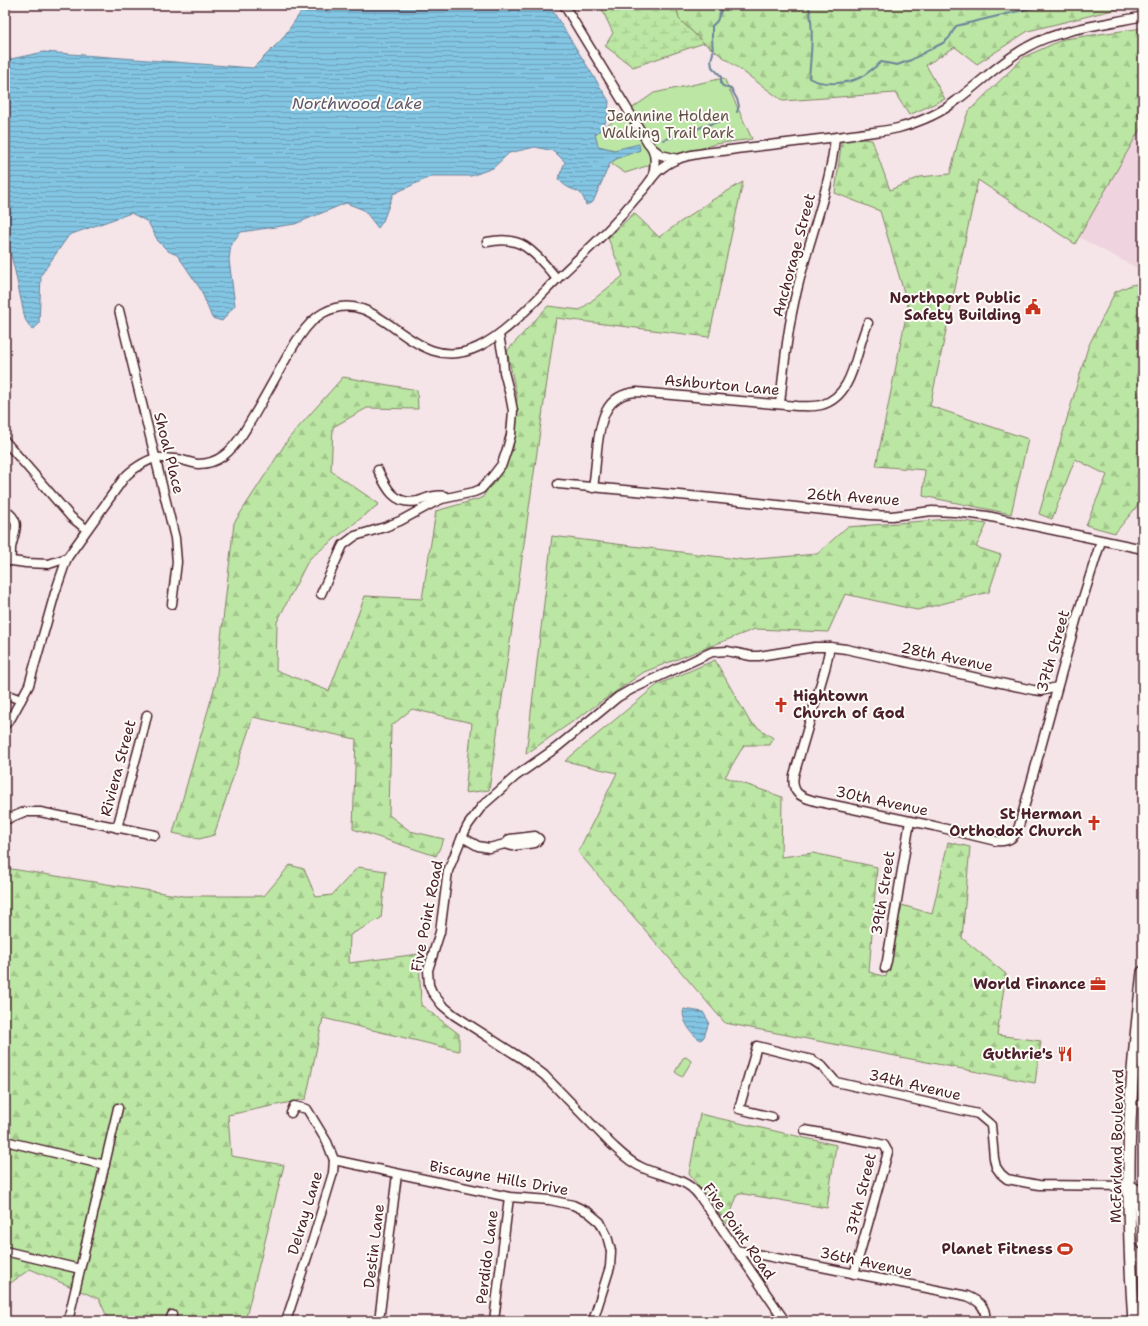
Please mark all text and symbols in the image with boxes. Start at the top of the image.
water label: Northwood Lake [292,93,422,114]
park label: Jeannine Holden Walking Trail Park [602,106,734,143]
street label: Anchorage Street [768,191,820,319]
place label: Northport Public Safety Building [889,288,1021,325]
public building icon: Northport Public Safety Building [1024,298,1042,316]
street label: Ashburton Lane [663,370,781,400]
street label: Shoal Place [149,410,189,496]
street label: 26th Avenue [806,484,900,510]
street label: 37th Street [1032,608,1074,694]
street label: 28th Avenue [899,637,995,677]
place label: Hightown Church of God [793,686,905,723]
church icon: Hightown Church of God [772,696,790,714]
street label: Riviera Street [95,717,141,819]
street label: 30th Avenue [834,781,930,821]
place label: St Herman Orthodox Church [949,804,1082,841]
church icon: St Herman Orthodox Church [1085,814,1103,832]
street label: 39th Street [866,850,900,936]
street label: Five Point Road [406,858,448,974]
place label: World Finance [973,974,1086,994]
office icon: World Finance [1089,975,1107,993]
place label: Guthrie's [983,1044,1053,1064]
restaurant icon: Guthrie's [1056,1045,1074,1063]
street label: 34th Avenue [867,1065,963,1105]
street label: McFarland Boulevard [1106,1068,1128,1223]
street label: 37th Street [841,1151,881,1237]
street label: Biscayne Hills Drive [428,1156,570,1200]
street label: Delray Lane [283,1169,327,1257]
street label: Five Point Road [698,1179,780,1284]
street label: Destin Lane [359,1203,389,1289]
street label: Perdido Lane [471,1209,503,1305]
place label: Planet Fitness [941,1239,1053,1259]
sports icon: Planet Fitness [1056,1240,1074,1258]
street label: 36th Avenue [818,1242,914,1282]

